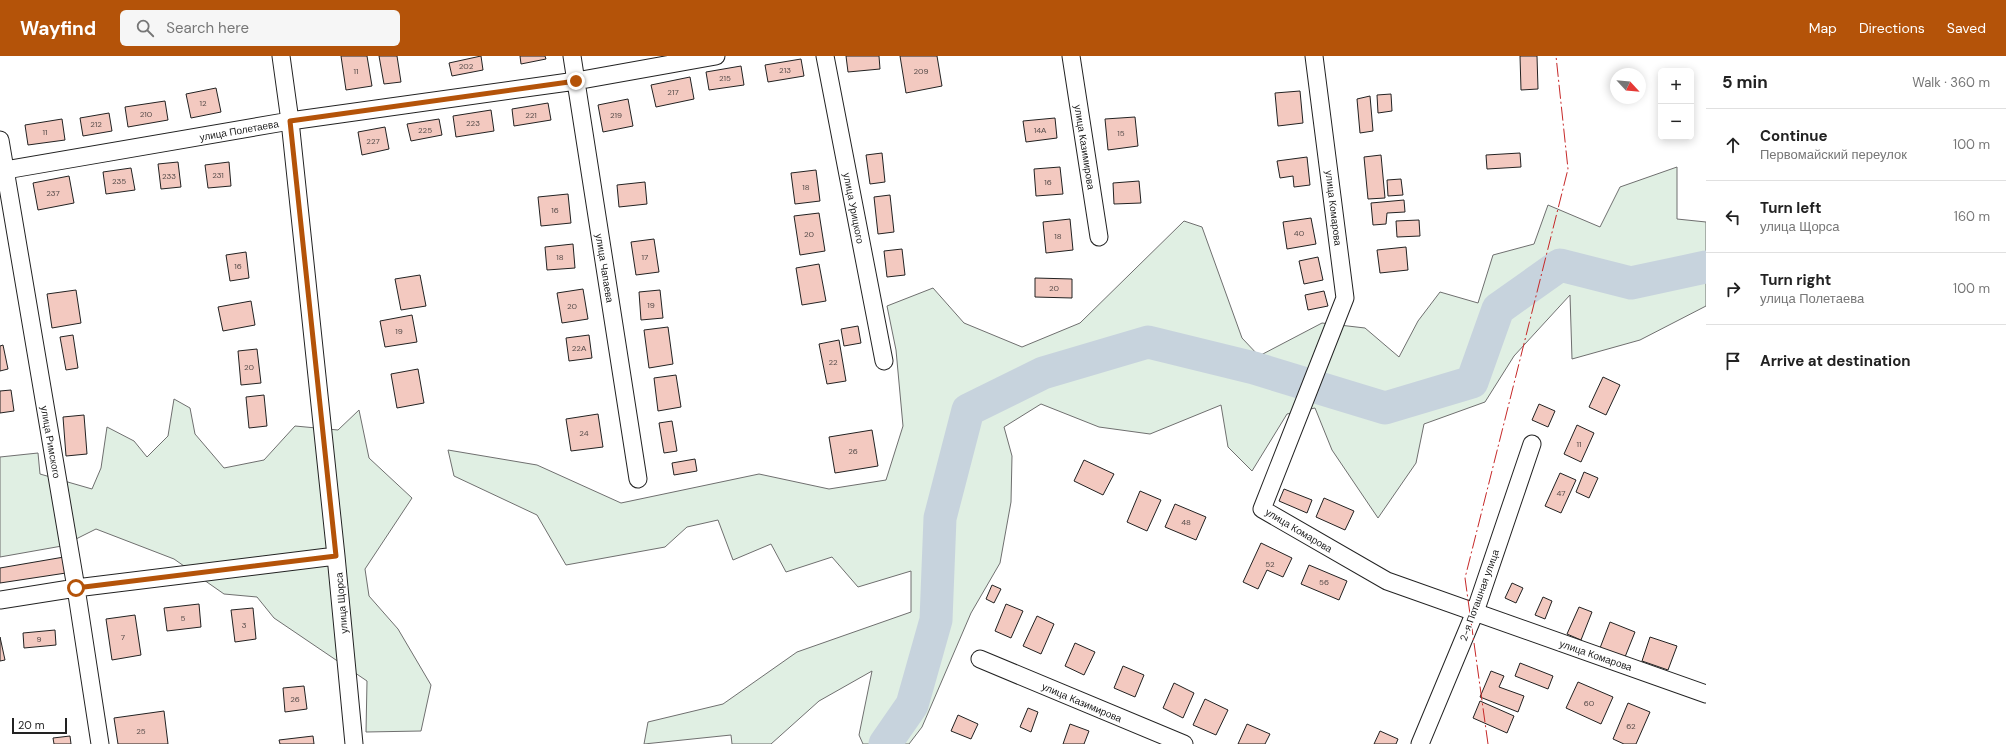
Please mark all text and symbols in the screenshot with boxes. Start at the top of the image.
search box [120,10,400,46]
text: Wayfind [20,16,96,41]
icon: search [134,17,156,39]
text: Search here [166,18,249,38]
text: Map [1809,19,1837,37]
text: Directions [1859,19,1925,37]
text: Saved [1947,19,1986,37]
house number: 202 [459,61,474,71]
house number: 213 [779,65,791,75]
house number: 11 [354,66,359,76]
house number: 209 [913,66,929,76]
north arrow [1610,68,1646,104]
map controls [1658,68,1694,140]
button: + [1658,68,1694,104]
text: 5 min [1722,71,1768,93]
route end [567,72,585,90]
house number: 215 [719,73,731,83]
text: Walk · 360 m [1912,74,1990,91]
house number: 217 [667,87,679,97]
house number: 12 [199,98,207,108]
street label: улица Казимирова [1071,104,1098,191]
button: − [1658,104,1694,140]
house number: 210 [140,109,153,119]
house number: 221 [525,110,537,120]
house number: 219 [610,110,622,120]
street label: улица Полетаева [199,117,280,144]
house number: 223 [466,118,480,128]
house number: 212 [90,119,102,129]
house number: 225 [418,125,432,135]
house number: 14А [1034,125,1047,135]
text: Continue [1760,126,1828,146]
house number: 11 [43,127,48,137]
house number: 15 [1117,128,1125,138]
icon: ahead [1722,134,1744,156]
house number: 227 [366,136,380,146]
text: 100 m [1953,136,1990,153]
text: Первомайский переулок [1760,146,1907,163]
house number: 231 [212,170,224,180]
street label: улица Комарова [1322,170,1345,247]
house number: 233 [162,171,176,181]
street label: улица Урицкого [840,172,867,245]
house number: 235 [112,176,126,186]
house number: 16 [1044,177,1052,187]
house number: 18 [802,182,810,192]
house number: 237 [46,188,60,198]
text: Turn left [1760,198,1821,218]
house number: 16 [551,205,559,215]
icon: left [1722,206,1744,228]
text: 160 m [1954,208,1990,225]
text: улица Щорса [1760,218,1840,235]
house number: 40 [1294,228,1305,238]
house number: 20 [804,229,815,239]
house number: 18 [1054,231,1062,241]
street label: улица Чапаева [593,233,616,304]
house number: 18 [556,252,564,262]
house number: 17 [642,252,648,262]
house number: 16 [234,261,242,271]
text: Turn right [1760,270,1831,290]
icon: right [1722,278,1744,300]
text: 100 m [1953,280,1990,297]
house number: 20 [1049,283,1060,293]
text: улица Полетаева [1760,290,1864,307]
house number: 19 [647,300,655,310]
house number: 20 [567,301,578,311]
house number: 19 [395,326,403,336]
house number: 22А [572,343,587,353]
icon: arrive [1722,350,1744,372]
text: Arrive at destination [1760,351,1911,371]
house number: 22 [828,357,838,367]
house number: 20 [244,362,255,372]
street label: улица Римского [38,405,63,480]
house number: 24 [579,428,589,438]
house number: 11 [1577,439,1582,449]
house number: 26 [848,446,858,456]
house number: 47 [1556,488,1566,498]
street label: улица Комарова [1263,505,1335,556]
house number: 48 [1181,517,1191,527]
street label: 2-я Поташная улица [1457,547,1502,643]
house number: 52 [1265,559,1275,569]
street label: улица Щорса [332,571,351,634]
house number: 56 [1319,577,1329,587]
route start [67,579,85,597]
house number: 5 [181,613,186,623]
house number: 3 [242,620,247,630]
house number: 7 [121,632,125,642]
house number: 9 [36,634,42,644]
street label: улица Комарова [1558,637,1634,674]
street label: улица Казимирова [1040,680,1124,725]
house number: 26 [290,694,300,704]
house number: 60 [1584,698,1595,708]
scale bar [12,716,67,735]
text: 20 m [18,718,44,732]
house number: 62 [1626,721,1636,731]
house number: 25 [136,726,146,736]

